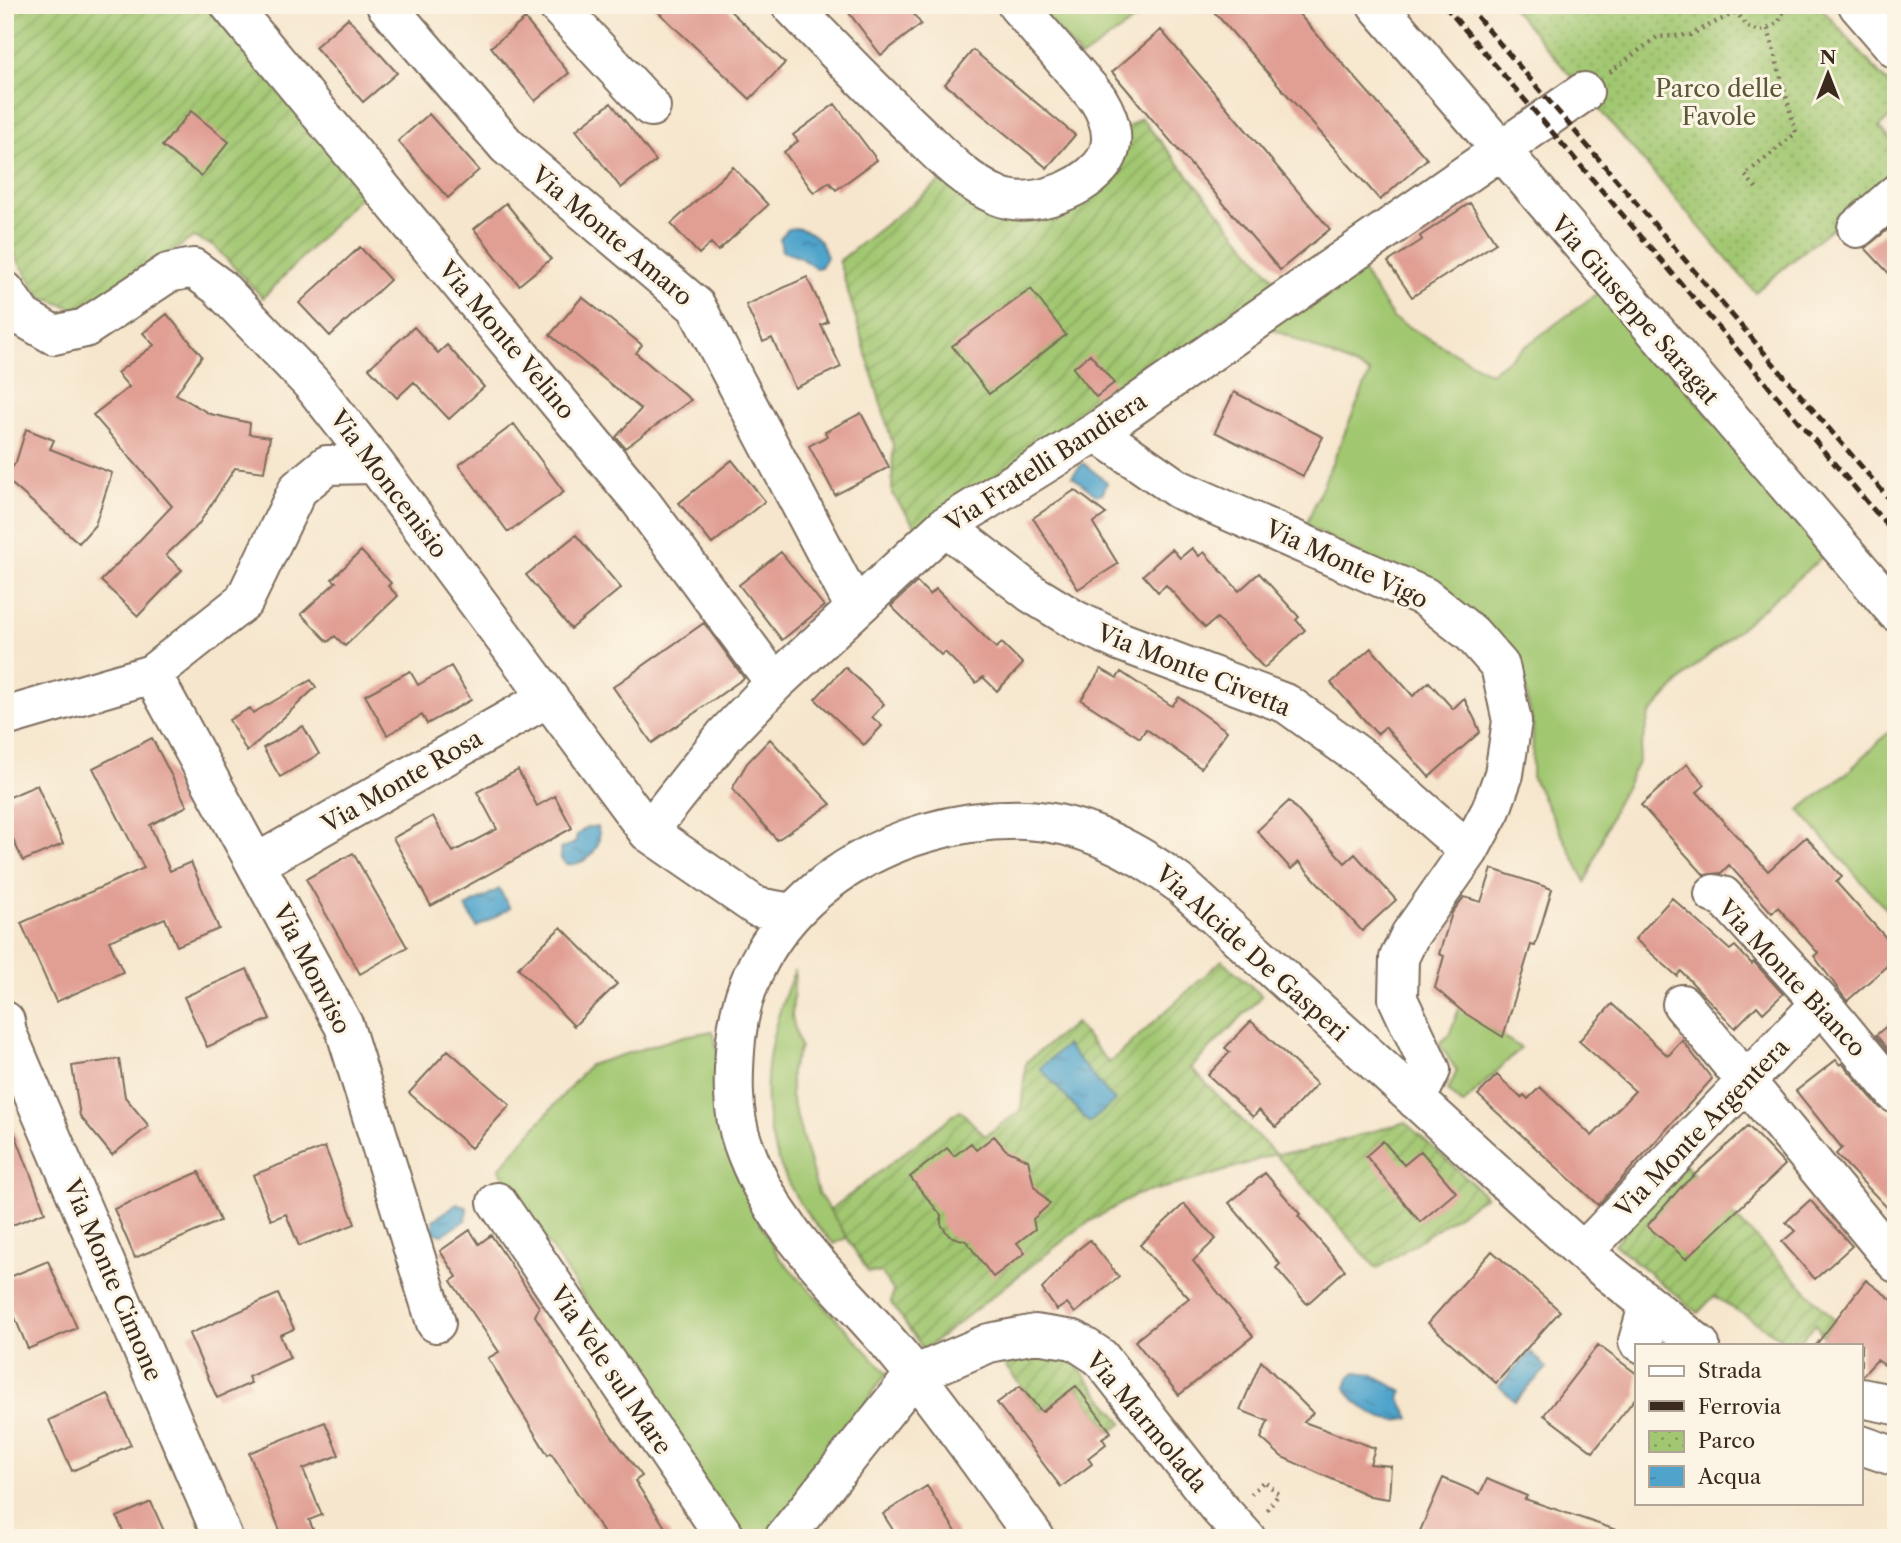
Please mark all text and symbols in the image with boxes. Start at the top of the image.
north arrow [1792,38,1862,108]
text: N [1820,46,1836,69]
park label: Parco delle Favole [1655,74,1783,131]
street label: Via Monte Amaro [525,160,698,312]
street label: Via Giuseppe Saragat [1544,209,1725,411]
street label: Via Monte Velino [432,254,581,425]
street label: Via Fratelli Bandiera [939,386,1152,538]
street label: Via Moncenisio [323,404,454,564]
street label: Via Monte Vigo [1260,513,1433,614]
street label: Via Monte Civetta [1092,618,1295,722]
street label: Via Monte Rosa [316,723,488,839]
street label: Via Alcide De Gasperi [1149,858,1354,1047]
street label: Via Monte Bianco [1711,893,1872,1063]
street label: Via Monviso [266,898,357,1039]
street label: Via Monte Argentera [1608,1032,1795,1224]
street label: Via Monte Cimone [57,1174,169,1385]
street label: Via Vele sul Mare [543,1279,678,1460]
legend [1635,1344,1862,1504]
street label: Via Marmolada [1079,1345,1214,1498]
text: Strada [1698,1358,1763,1383]
text: Ferrovia [1698,1394,1782,1419]
text: Parco [1698,1428,1755,1453]
text: Acqua [1697,1464,1762,1489]

